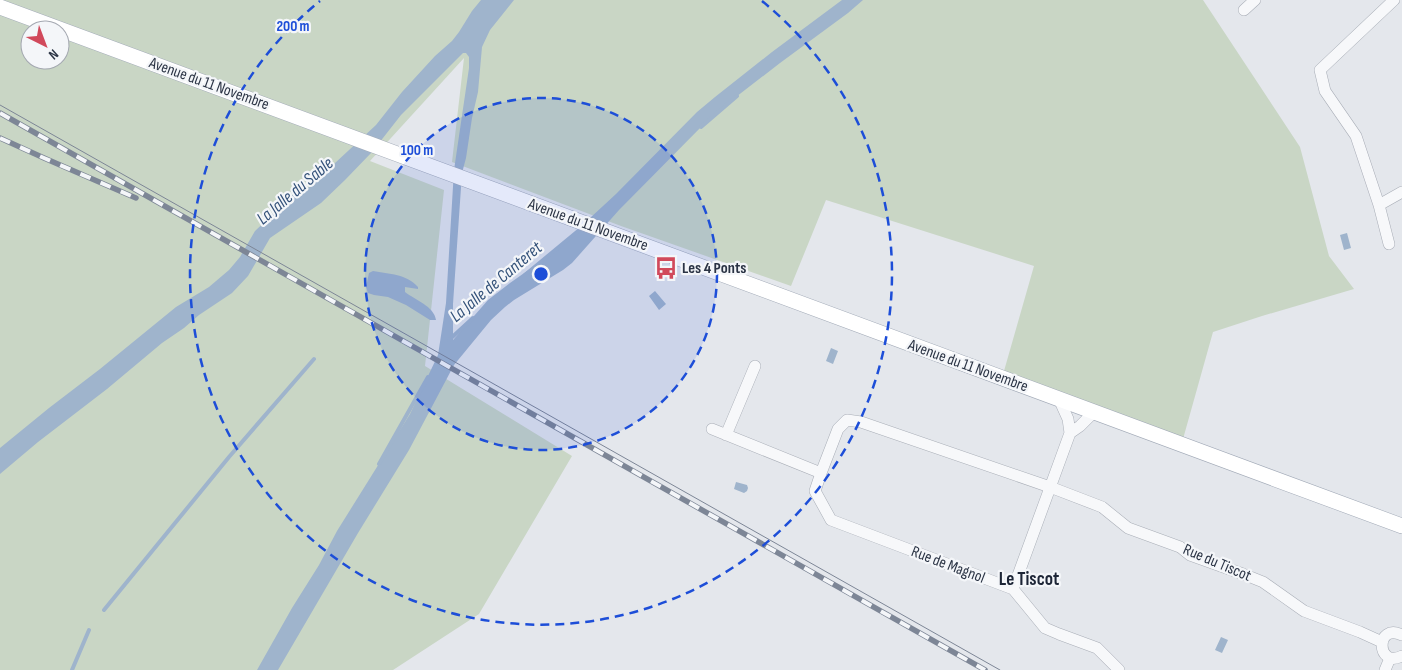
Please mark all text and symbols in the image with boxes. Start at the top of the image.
text: 200 m [276,17,310,36]
north arrow [20,20,70,70]
text: N [45,45,62,63]
street label: Avenue du 11 Novembre [146,53,272,115]
text: 100 m [401,141,433,160]
water label: La Jalle du Sable [252,153,338,229]
street label: Avenue du 11 Novembre [525,194,651,256]
water label: La Jalle de Canteret [446,237,547,327]
bus stop icon: Les 4 Ponts [653,255,679,281]
place label: Les 4 Ponts [682,259,746,278]
centre of rings [532,265,550,283]
street label: Avenue du 11 Novembre [905,335,1031,397]
street label: Rue du Tiscot [1180,540,1254,586]
street label: Rue de Magnol [909,542,987,588]
district label: Le Tiscot [999,568,1059,591]

